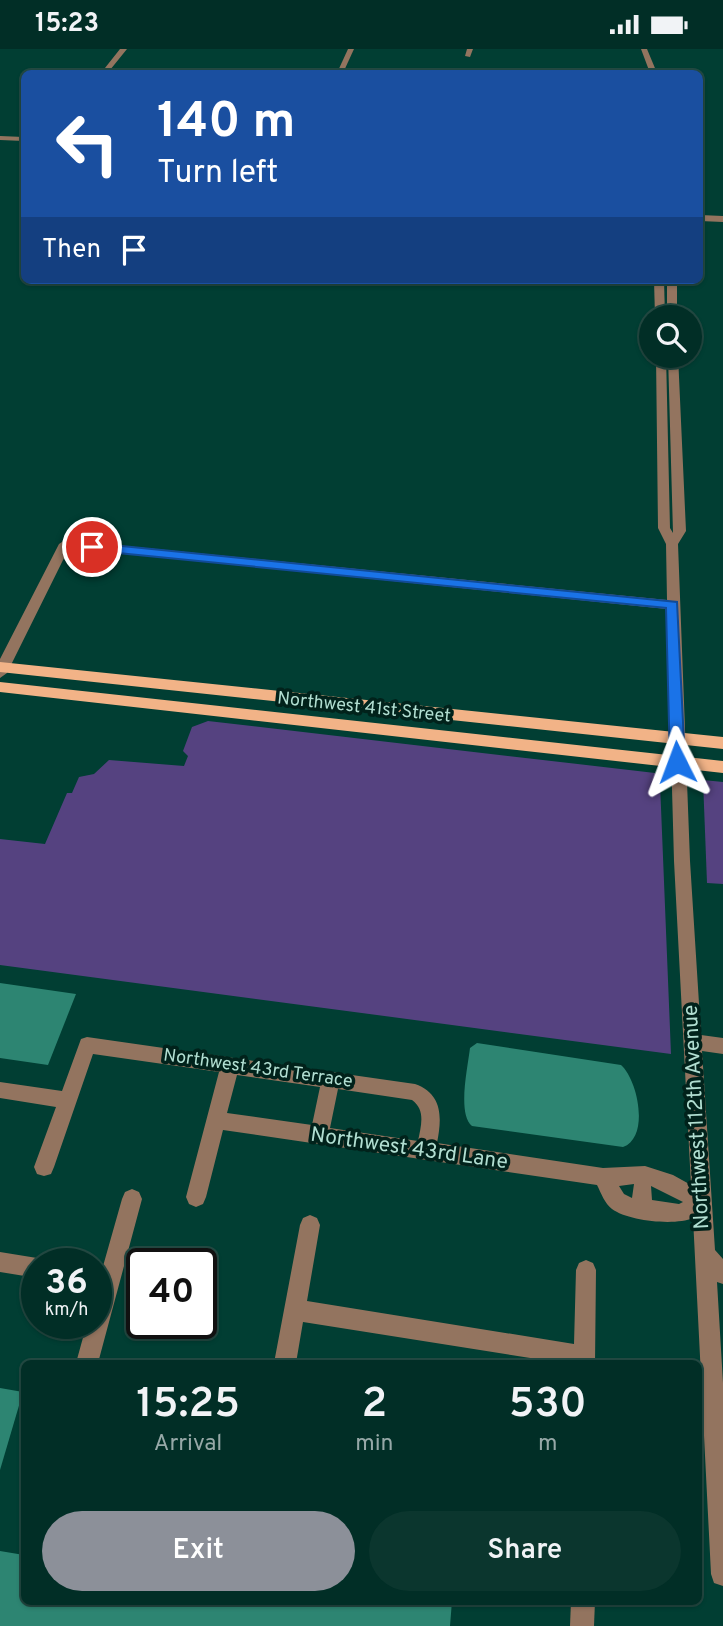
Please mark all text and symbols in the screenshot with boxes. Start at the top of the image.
text: 15:23 [35,8,99,41]
text: 140 m [157,93,296,155]
icon: left [42,98,133,189]
text: Turn left [157,154,278,194]
icon: arrive [115,231,153,269]
text: Then [42,234,101,267]
map controls [639,305,702,368]
button: search [639,305,702,368]
pin [62,517,122,577]
icon: arrive [73,528,111,566]
street label: Northwest 41st Street [276,687,452,729]
position arrow [640,725,714,799]
street label: Northwest 112th Avenue [678,1004,716,1230]
street label: Northwest 43rd Terrace [162,1044,354,1094]
street label: Northwest 43rd Lane [309,1122,509,1176]
speed limit sign: 40 [126,1248,217,1339]
text: 36 [45,1262,88,1306]
text: km/h [45,1299,88,1322]
text: 15:25 [136,1379,240,1432]
text: 2 [362,1379,387,1432]
text: 530 [509,1379,587,1432]
text: Arrival [154,1430,222,1459]
text: min [355,1430,394,1459]
text: m [538,1430,557,1459]
button: Exit [42,1511,355,1591]
button: Share [369,1511,681,1591]

